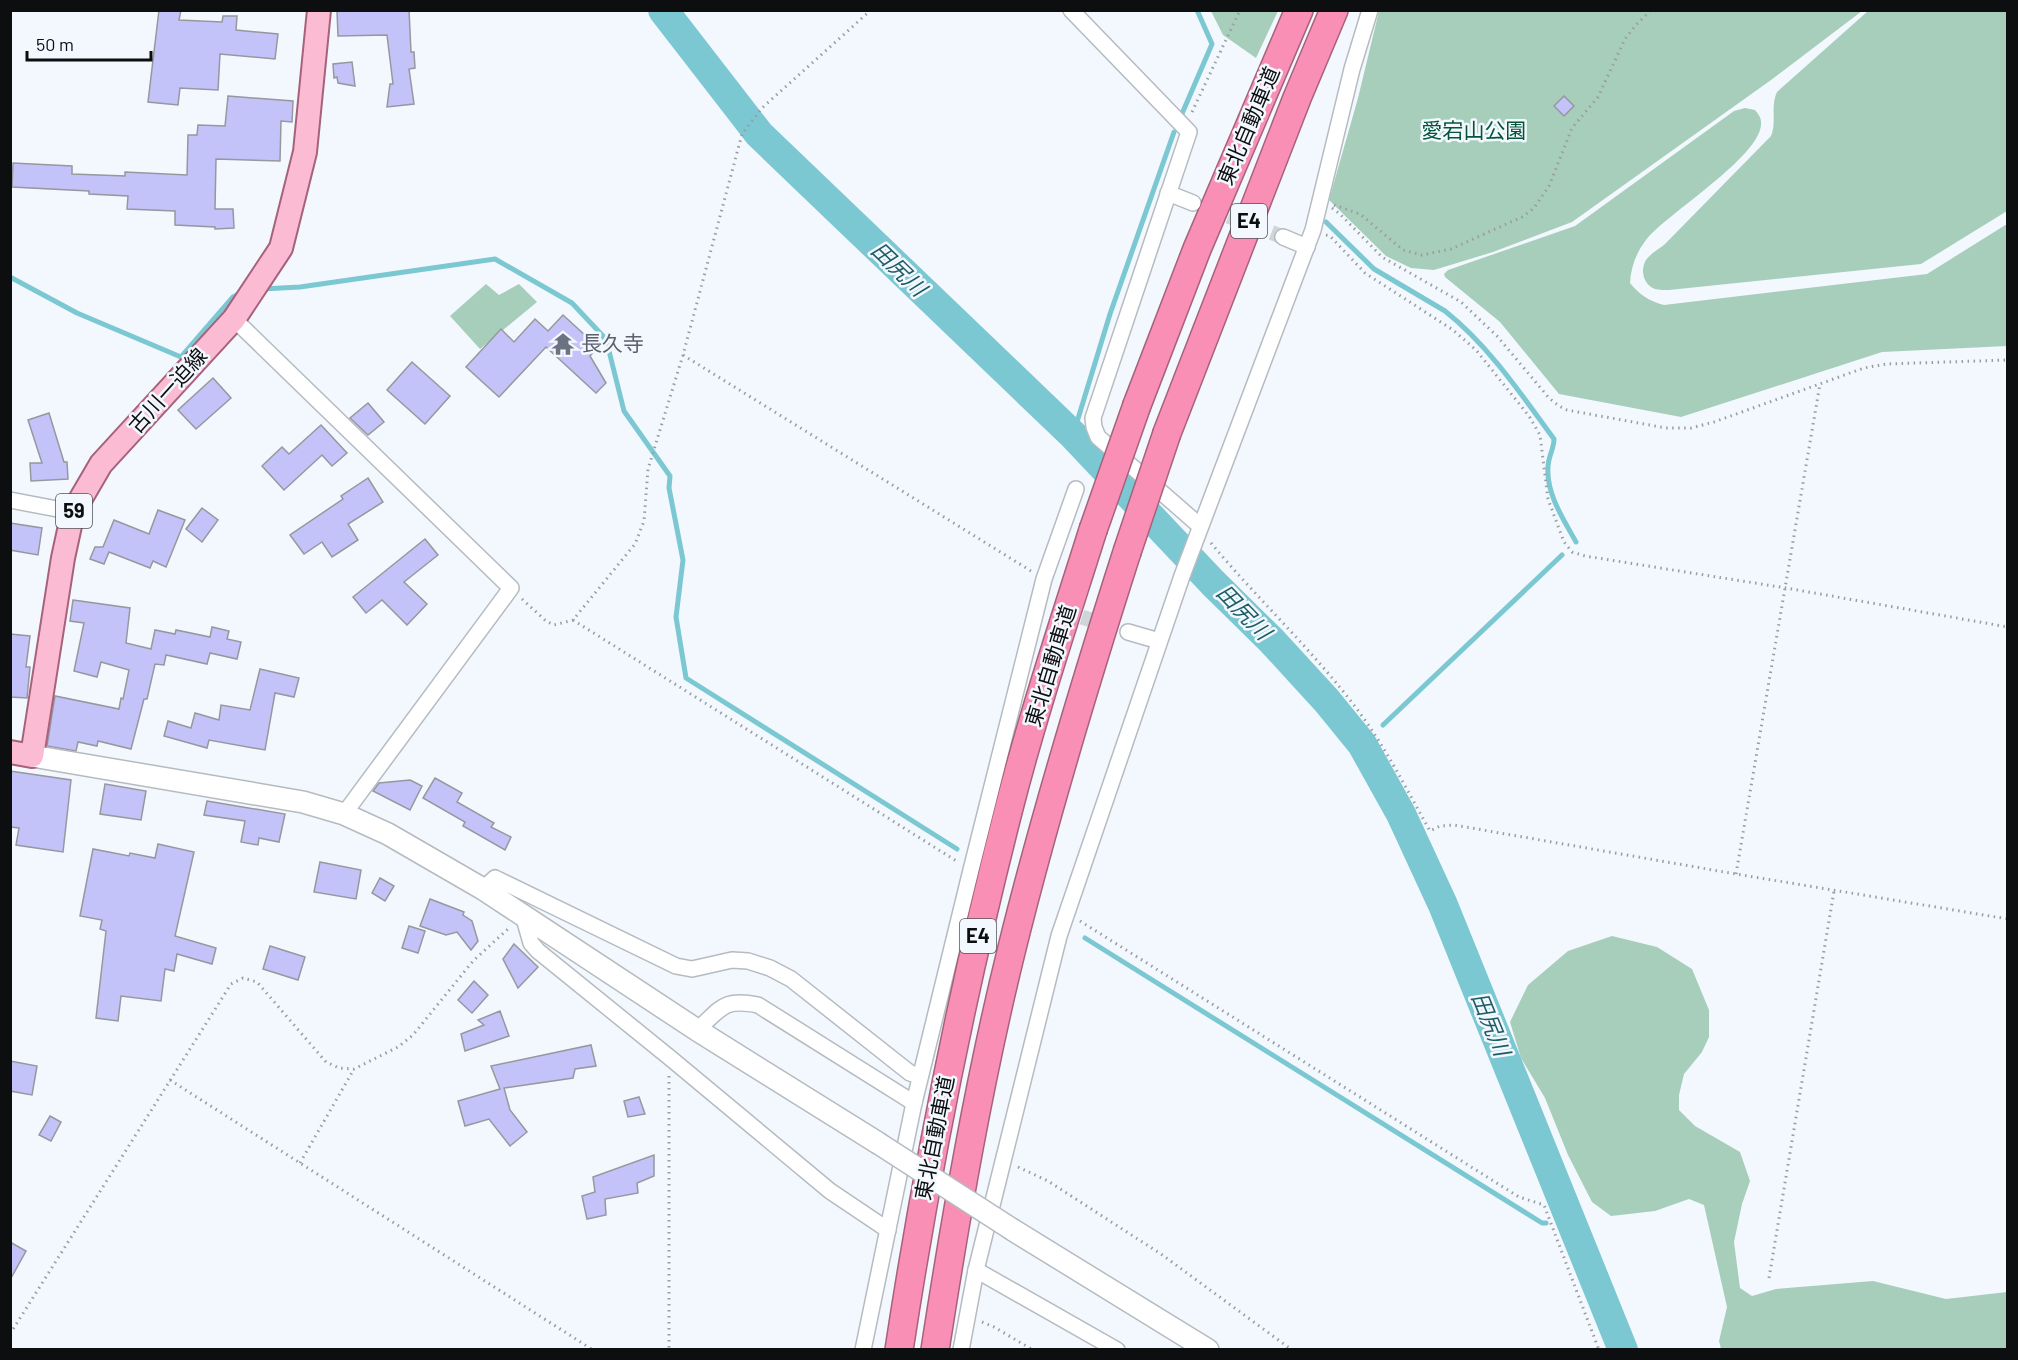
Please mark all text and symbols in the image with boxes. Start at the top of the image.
scale bar [27,24,152,62]
text: 50 m [36,33,74,55]
street label: 東北自動車道 [1211,63,1284,188]
park label: 愛宕山公園 [1422,117,1527,142]
road number: E4 [1231,204,1267,238]
water label: 田尻川 [867,236,934,302]
place label: 長久寺 [581,330,644,355]
temple icon: 長久寺 [550,331,576,357]
street label: 古川一迫線 [122,343,211,437]
road number: 59 [56,494,92,528]
water label: 田尻川 [1212,579,1278,646]
street label: 東北自動車道 [1019,602,1080,729]
road number: E4 [960,919,996,953]
water label: 田尻川 [1468,988,1517,1061]
street label: 東北自動車道 [909,1073,958,1202]

